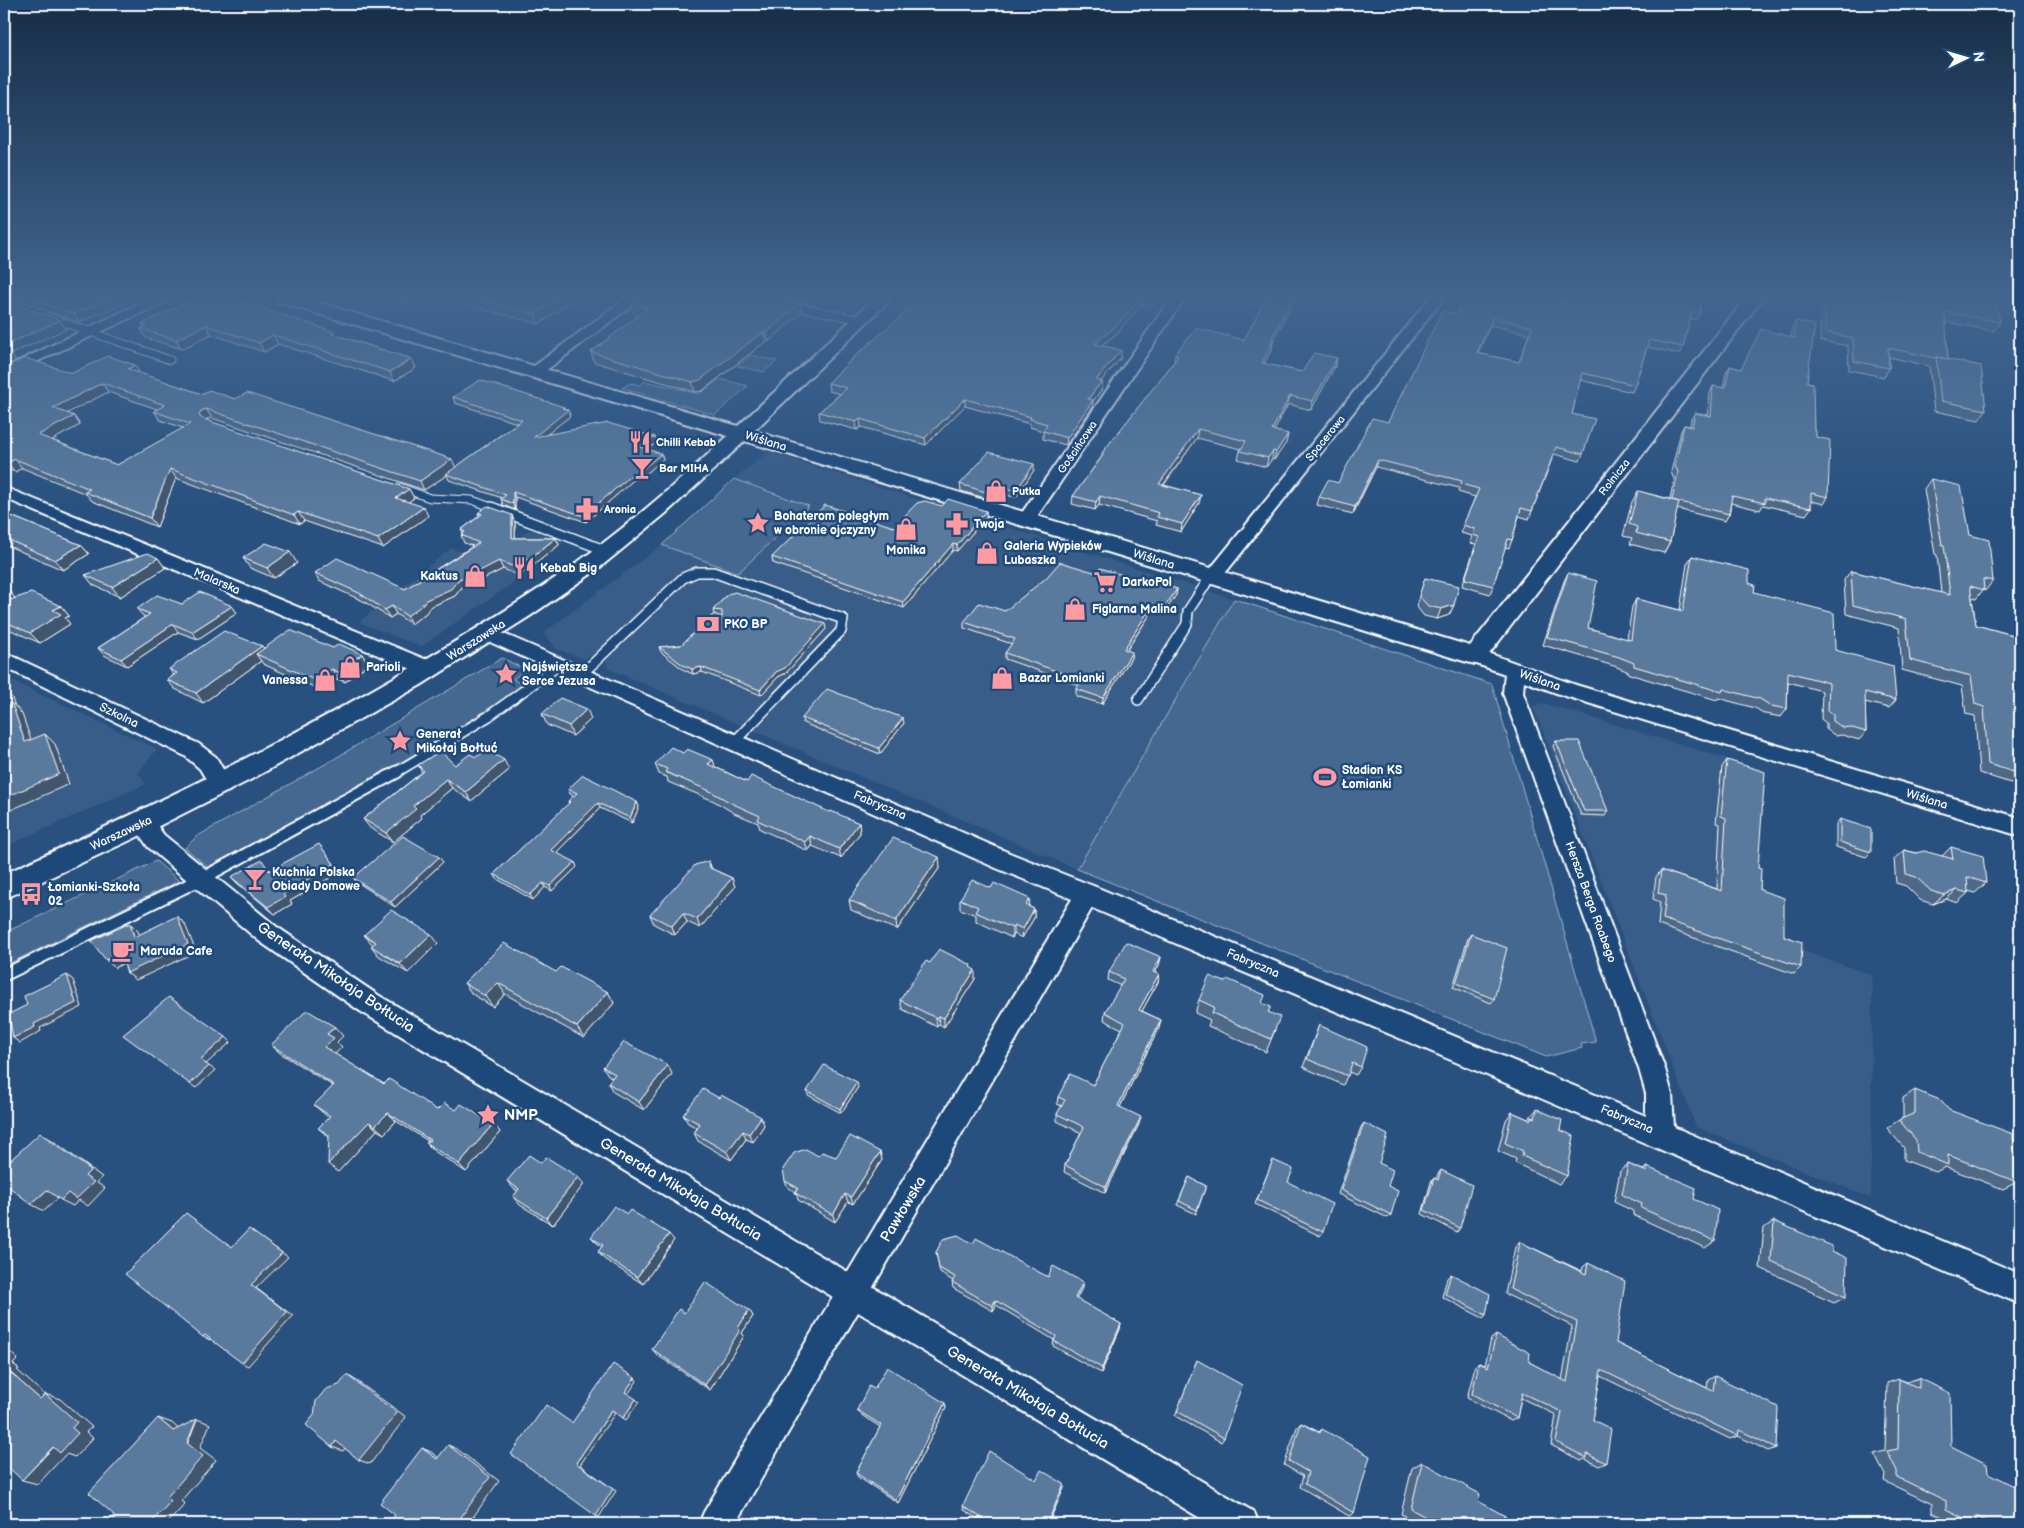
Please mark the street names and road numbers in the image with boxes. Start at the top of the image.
street label: Spacerowa [1303,413,1348,464]
street label: Gościńcowa [1055,419,1100,476]
street label: Wiślana [743,428,789,455]
street label: Rolnicza [1596,457,1633,498]
street label: Wiślana [1131,546,1177,573]
street label: Malarska [191,565,243,598]
street label: Warszawska [444,616,508,664]
street label: Wiślana [1517,666,1563,695]
street label: Szkolna [97,700,141,731]
street label: Wiślana [1904,786,1950,813]
street label: Fabryczna [851,788,909,823]
street label: Warszawska [88,813,155,854]
street label: Hersza Berga Raabego [1562,839,1620,965]
street label: Generała Mikołaja Bołtucia [253,918,418,1037]
street label: Fabryczna [1224,946,1282,981]
street label: Fabryczna [1598,1102,1656,1137]
street label: Generała Mikołaja Bołtucia [596,1133,765,1245]
street label: Pawłowska [876,1173,931,1246]
street label: Generała Mikołaja Bołtucia [943,1341,1112,1453]

